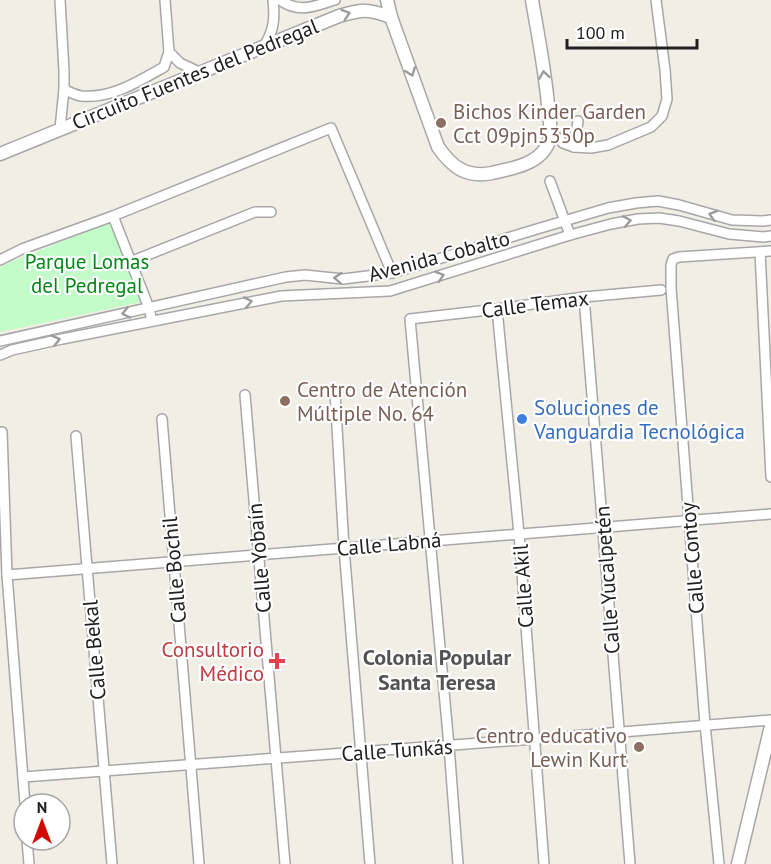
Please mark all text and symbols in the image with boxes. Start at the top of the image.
one-way arrow [340,9,351,21]
street label: Circuito Fuentes del Pedregal [68,12,322,136]
scale bar [567,12,698,50]
text: 100 m [576,21,625,44]
one-way arrow [404,67,417,77]
one-way arrow [538,71,551,81]
place label: Bichos Kinder Garden Cct 09pjn5350p [453,98,646,149]
marker: Bichos Kinder Garden Cct 09pjn5350p [434,116,448,130]
one-way arrow [708,210,719,222]
one-way arrow [622,215,632,228]
street label: Avenida Cobalto [365,224,513,288]
park label: Parque Lomas del Pedregal [25,248,149,299]
one-way arrow [334,271,343,284]
one-way arrow [434,271,445,283]
street label: Calle Temax [480,284,590,324]
one-way arrow [242,296,252,309]
one-way arrow [122,305,132,318]
one-way arrow [51,335,61,348]
place label: Centro de Atención Múltiple No. 64 [297,376,467,427]
marker: Centro de Atención Múltiple No. 64 [278,394,292,408]
place label: Soluciones de Vanguardia Tecnológica [533,394,745,445]
marker: Soluciones de Vanguardia Tecnológica [515,412,529,426]
street label: Calle Contoy [674,501,710,615]
street label: Calle Yobaín [241,502,277,614]
street label: Calle Yucalpetén [588,505,626,655]
street label: Calle Bochil [156,516,192,624]
street label: Calle Labná [336,526,442,562]
street label: Calle Akil [507,543,539,629]
street label: Calle Bekal [76,599,112,701]
place label: Consultorio Médico [162,636,264,687]
district label: Colonia Popular Santa Teresa [363,643,511,696]
marker: Consultorio Médico [268,652,286,670]
place label: Centro educativo Lewin Kurt [475,722,627,773]
street label: Calle Tunkás [340,733,454,767]
marker: Centro educativo Lewin Kurt [632,740,646,754]
north arrow [12,792,72,852]
text: N [37,797,47,817]

